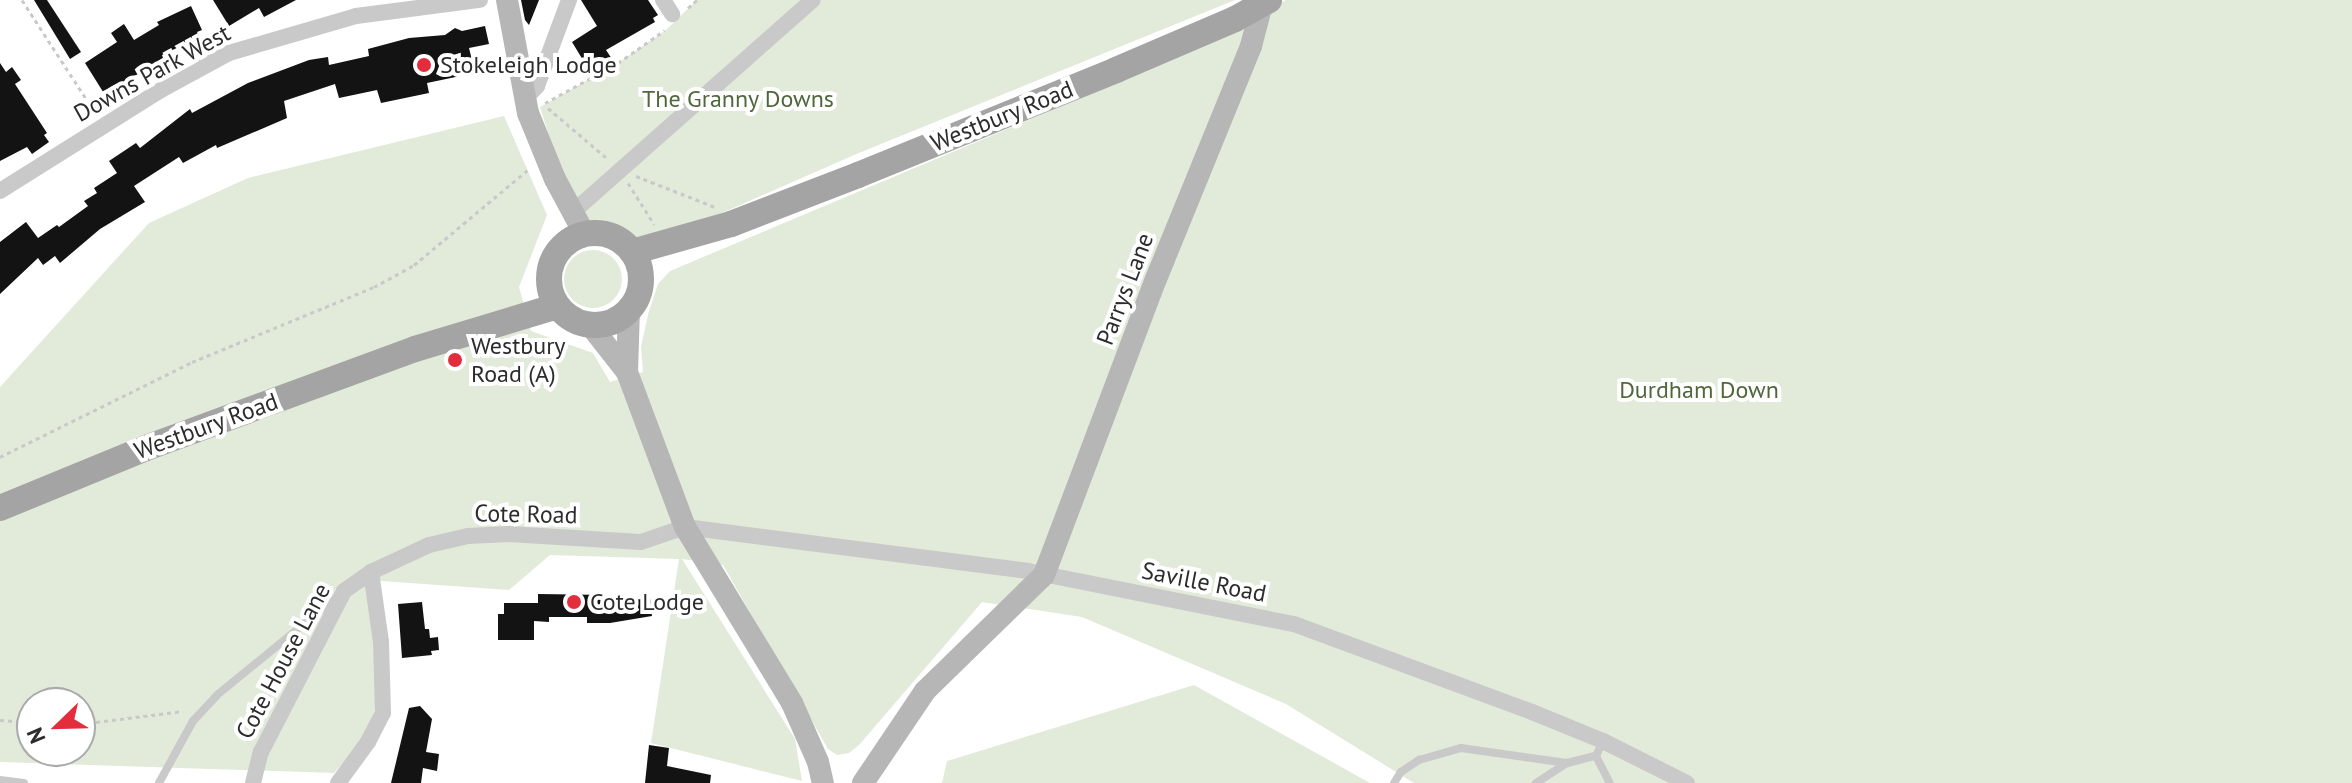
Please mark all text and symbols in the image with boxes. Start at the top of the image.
street label: Downs Park West [68,18,236,128]
place label: Stokeleigh Lodge [440,51,617,79]
marker: Stokeleigh Lodge [415,56,433,74]
street label: Westbury Road [926,74,1078,158]
park label: The Granny Downs [642,85,834,113]
street label: Parrys Lane [1090,229,1160,349]
place label: Westbury Road (A) [471,332,566,388]
marker: Westbury Road (A) [446,351,464,369]
park label: Durdham Down [1619,376,1779,404]
street label: Westbury Road [130,387,282,465]
street label: Cote Road [474,499,578,529]
street label: Saville Road [1139,556,1269,608]
street label: Cote House Lane [230,578,336,744]
place label: Cote Lodge [590,588,704,616]
marker: Cote Lodge [565,593,583,611]
north arrow [16,687,96,767]
text: N [20,723,51,748]

